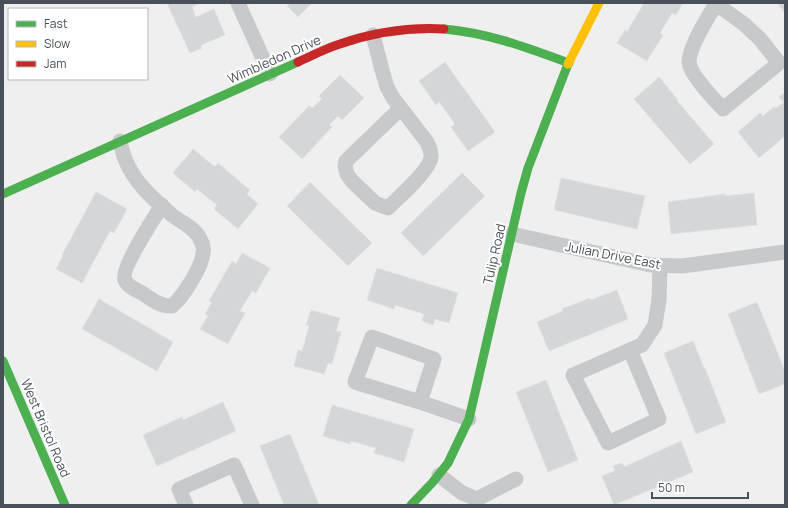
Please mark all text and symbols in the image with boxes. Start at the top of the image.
legend [8,8,148,80]
text: Fast [44,15,68,32]
street label: Wimbledon Drive [224,30,324,88]
text: Slow [44,35,70,52]
text: Jam [44,55,66,72]
street label: Tulip Road [478,222,510,286]
street label: Julian Drive East [564,237,662,273]
street label: West Bristol Road [17,376,75,480]
scale bar [652,474,748,500]
text: 50 m [658,479,685,496]

